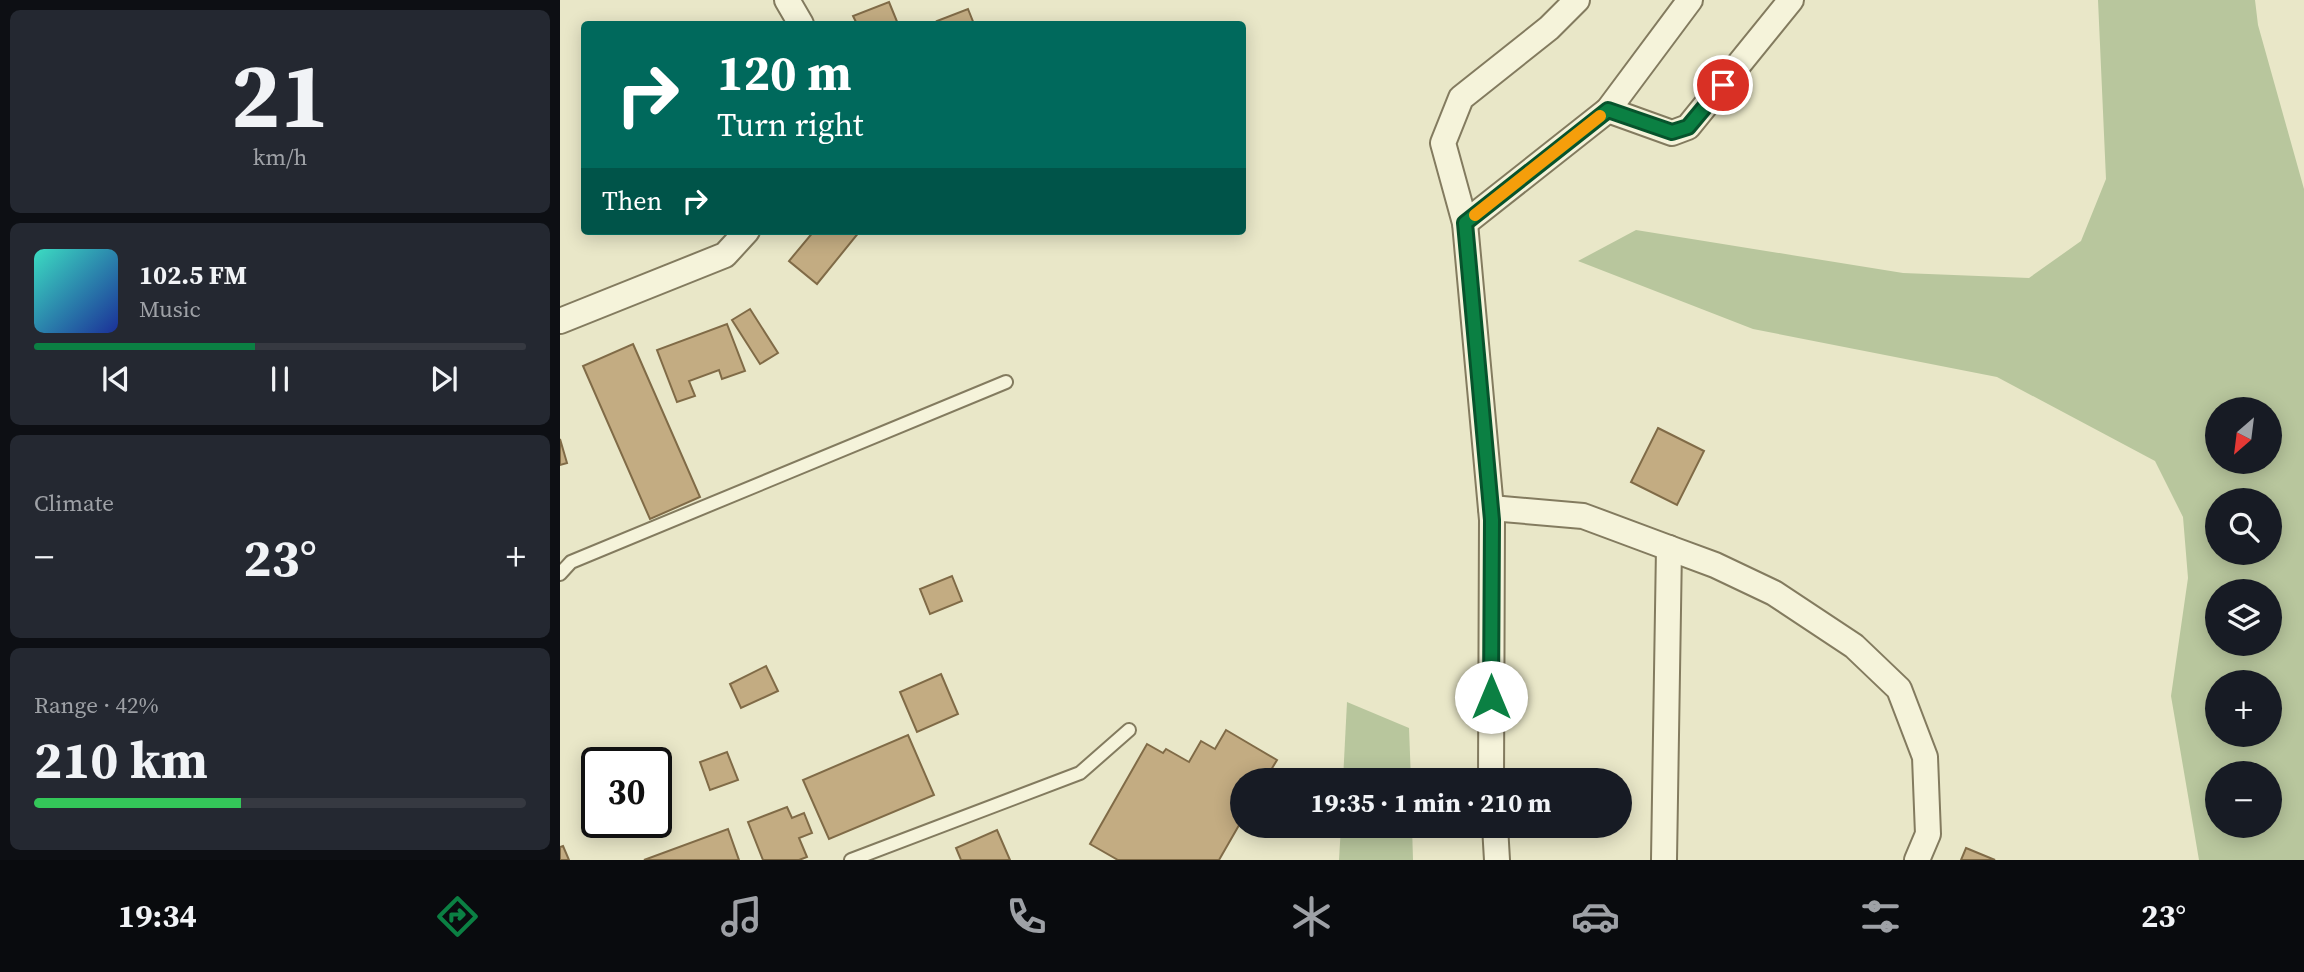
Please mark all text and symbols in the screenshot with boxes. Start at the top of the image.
text: 21 [231,33,329,157]
text: 120 m [717,39,852,106]
icon: right [602,49,693,140]
pin [1693,55,1753,115]
icon: arrive [1704,66,1742,104]
text: Turn right [717,103,863,147]
text: km/h [253,141,307,173]
icon: right [676,182,714,220]
text: Then [602,183,662,219]
text: 102.5 FM [139,257,247,293]
text: Music [139,293,201,325]
icon: previous [97,360,135,398]
icon: pause [261,360,299,398]
icon: next [425,360,463,398]
north arrow [2205,397,2282,474]
map controls [2205,397,2282,838]
text: Climate [34,487,114,519]
button: search [2205,488,2282,565]
text: 23° [243,522,317,593]
text: − [34,531,54,583]
text: + [506,531,526,583]
button: layers [2205,579,2282,656]
position arrow [1454,660,1528,734]
button: + [2205,670,2282,747]
text: Range · 42% [34,689,159,721]
text: 210 km [34,724,208,795]
speed limit sign: 30 [581,747,672,838]
button: − [2205,761,2282,838]
text: 19:35 · 1 min · 210 m [1311,785,1551,821]
icon: directions [433,892,482,941]
icon: music [717,892,766,941]
icon: phone [1002,892,1051,941]
icon: climate [1287,892,1336,941]
icon: car [1571,892,1620,941]
icon: filters [1856,892,1905,941]
text: 19:34 [118,894,197,938]
text: 23° [2141,894,2186,938]

